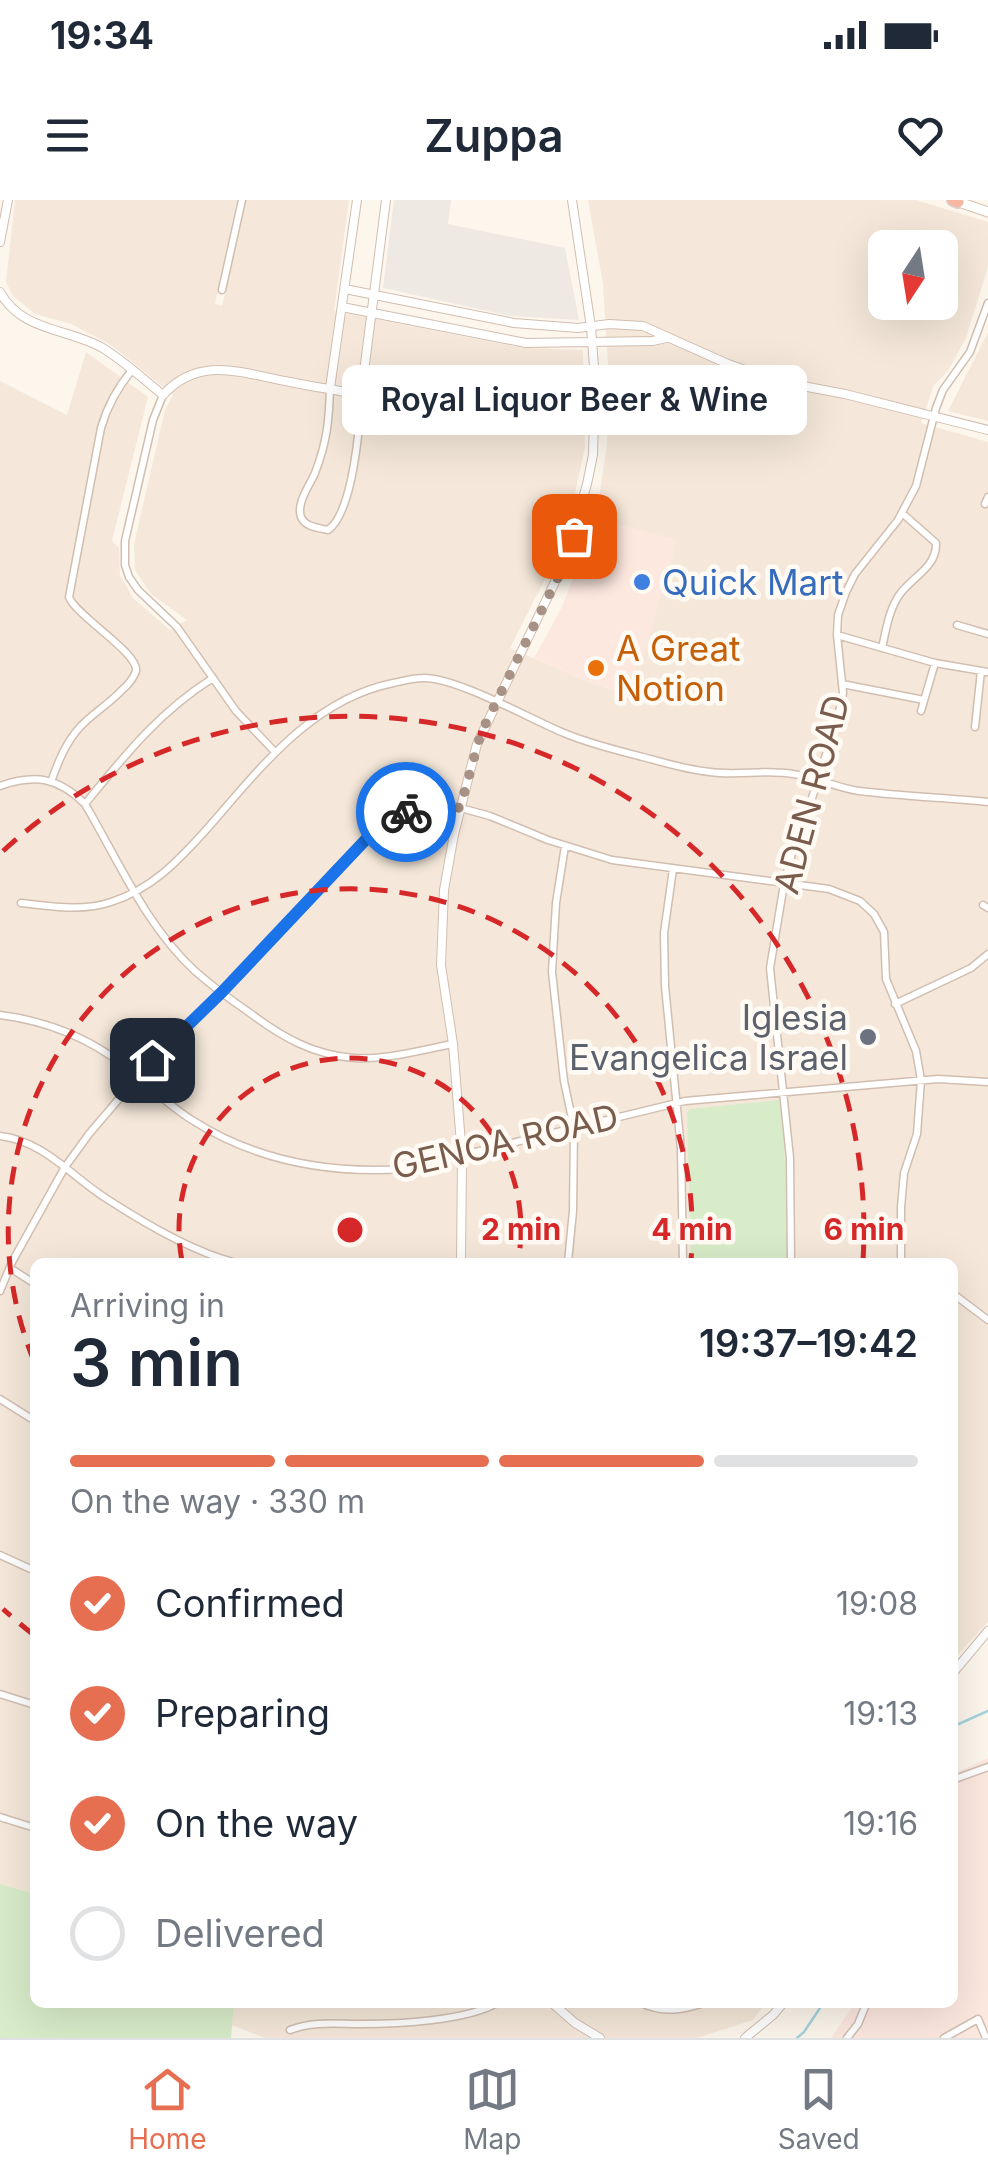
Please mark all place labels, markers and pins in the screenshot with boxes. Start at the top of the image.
callout: Royal Liquor Beer & Wine [342,366,806,436]
pin [532,494,617,579]
place label: Quick Mart [662,561,843,603]
marker: Quick Mart [631,571,653,593]
place label: A Great Notion [616,627,741,709]
marker: A Great Notion [585,657,607,679]
place label: Iglesia Evangelica Israel [569,996,848,1078]
pin [110,1018,195,1103]
marker: Iglesia Evangelica Israel [857,1026,879,1048]
centre of rings [332,1212,368,1248]

